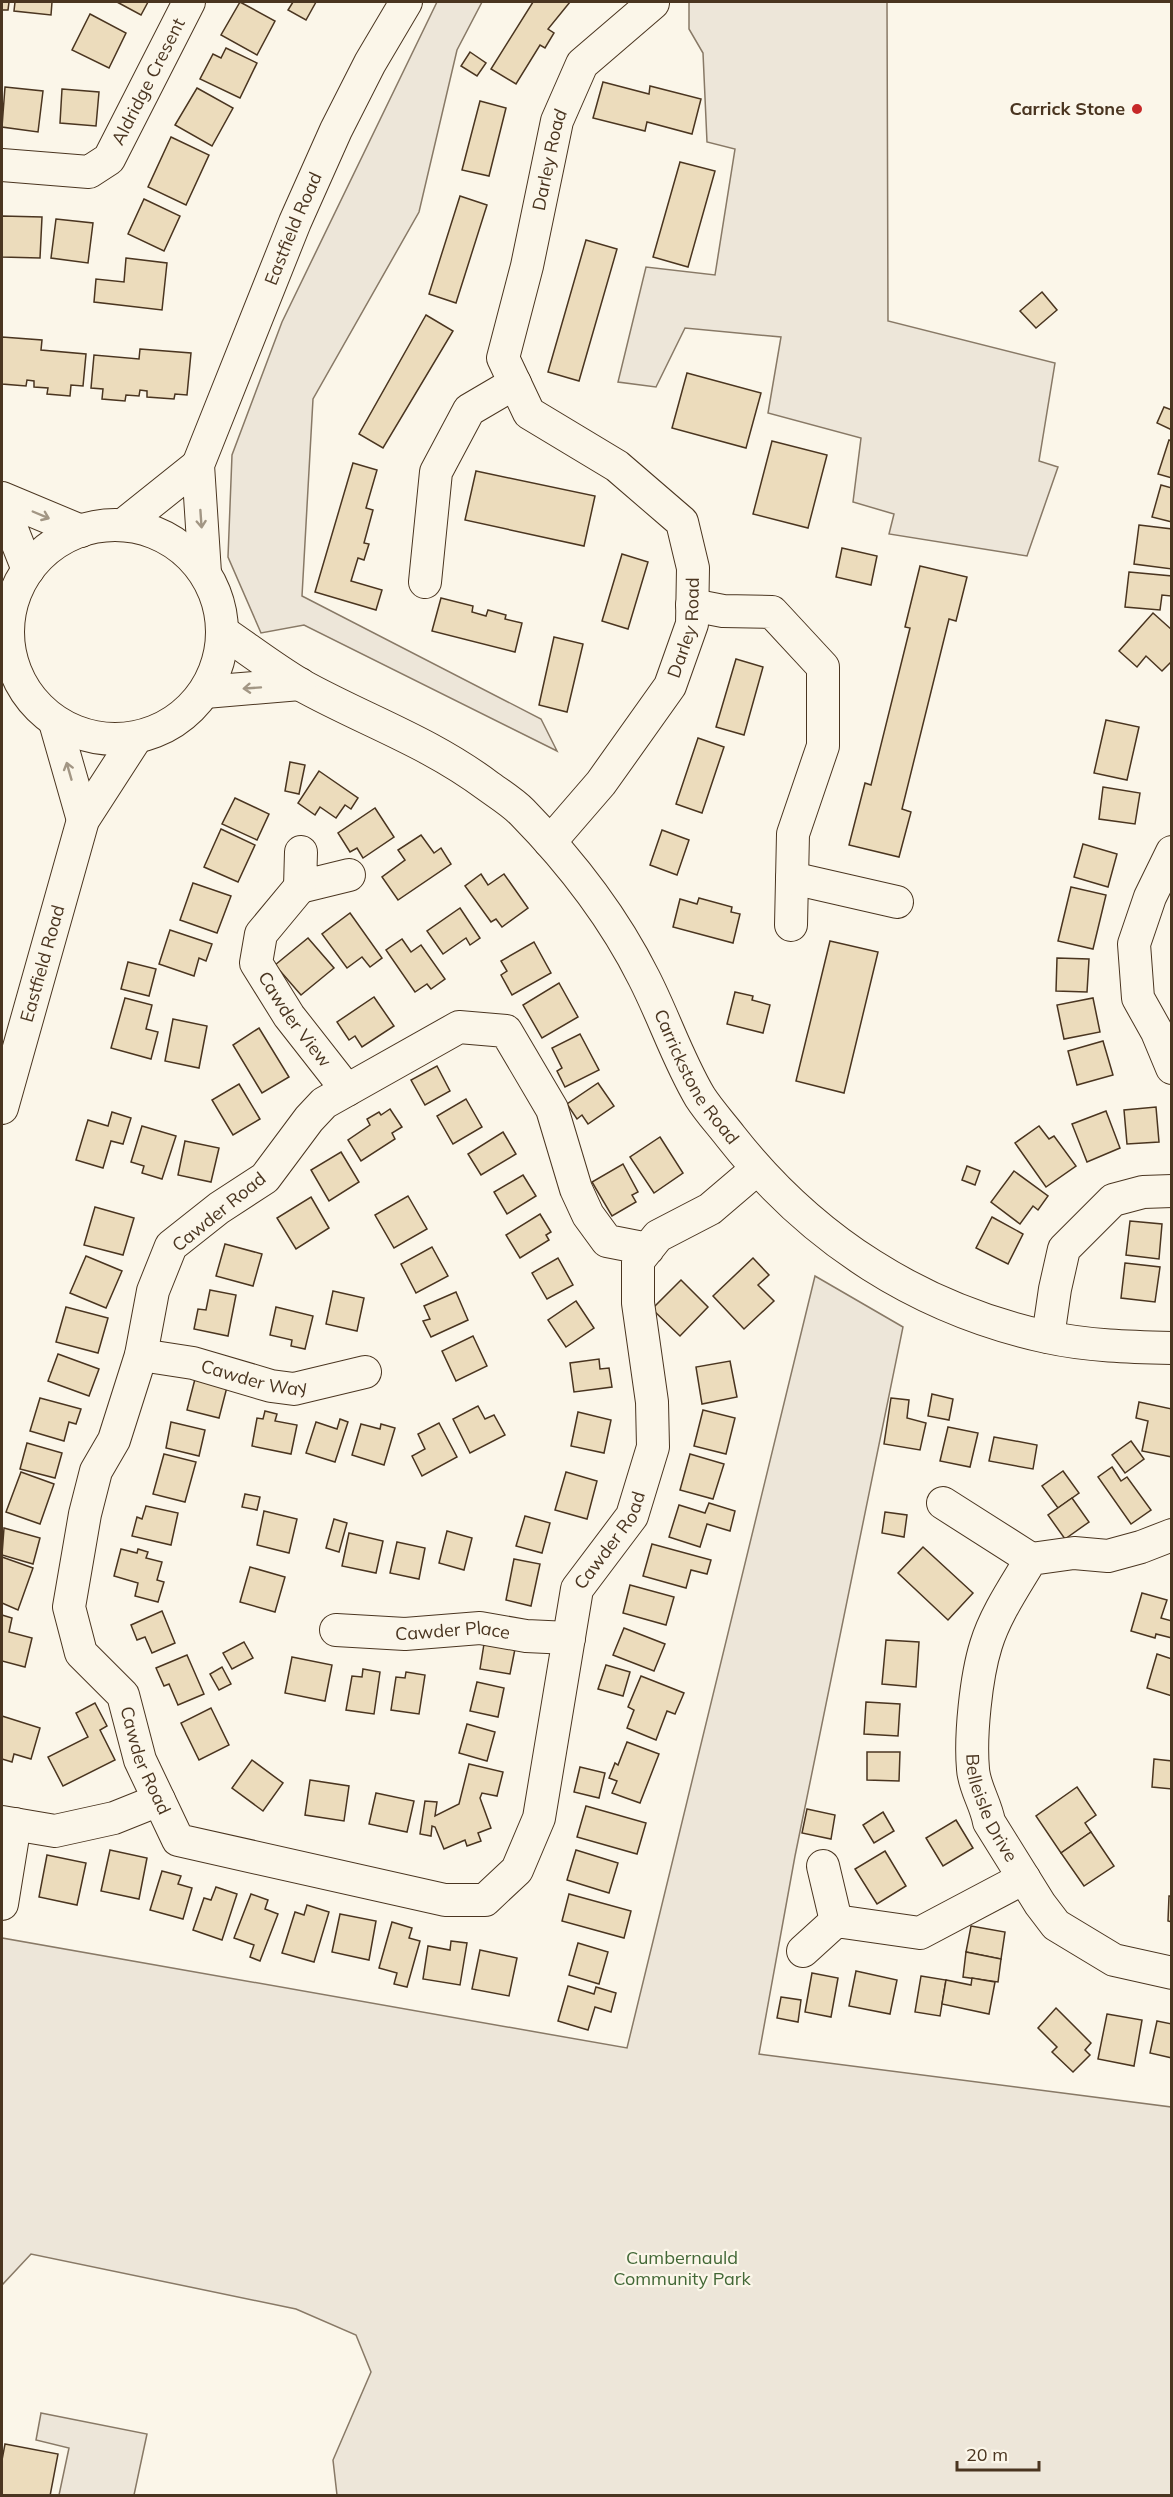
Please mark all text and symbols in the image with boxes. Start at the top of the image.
street label: Aldridge Cresent [106,14,190,149]
place label: Carrick Stone [1009,97,1125,120]
marker: Carrick Stone [1130,102,1144,116]
street label: Darley Road [527,105,572,213]
street label: Eastfield Road [259,168,327,288]
one-way arrow [196,508,207,528]
one-way arrow [31,510,50,521]
street label: Darley Road [662,577,704,681]
one-way arrow [243,683,263,694]
one-way arrow [63,762,74,781]
street label: Eastfield Road [15,902,70,1025]
street label: Cawder View [253,967,337,1072]
street label: Carrickstone Road [649,1006,744,1149]
street label: Cawder Road [167,1167,270,1256]
street label: Cawder Way [198,1354,310,1400]
street label: Cawder Road [569,1488,650,1594]
street label: Cawder Place [395,1616,512,1645]
street label: Cawder Road [115,1704,176,1818]
street label: Belleisle Drive [961,1753,1023,1866]
park label: Cumbernauld Community Park [613,2246,751,2290]
scale bar [957,2434,1040,2472]
text: 20 m [966,2443,1008,2466]

